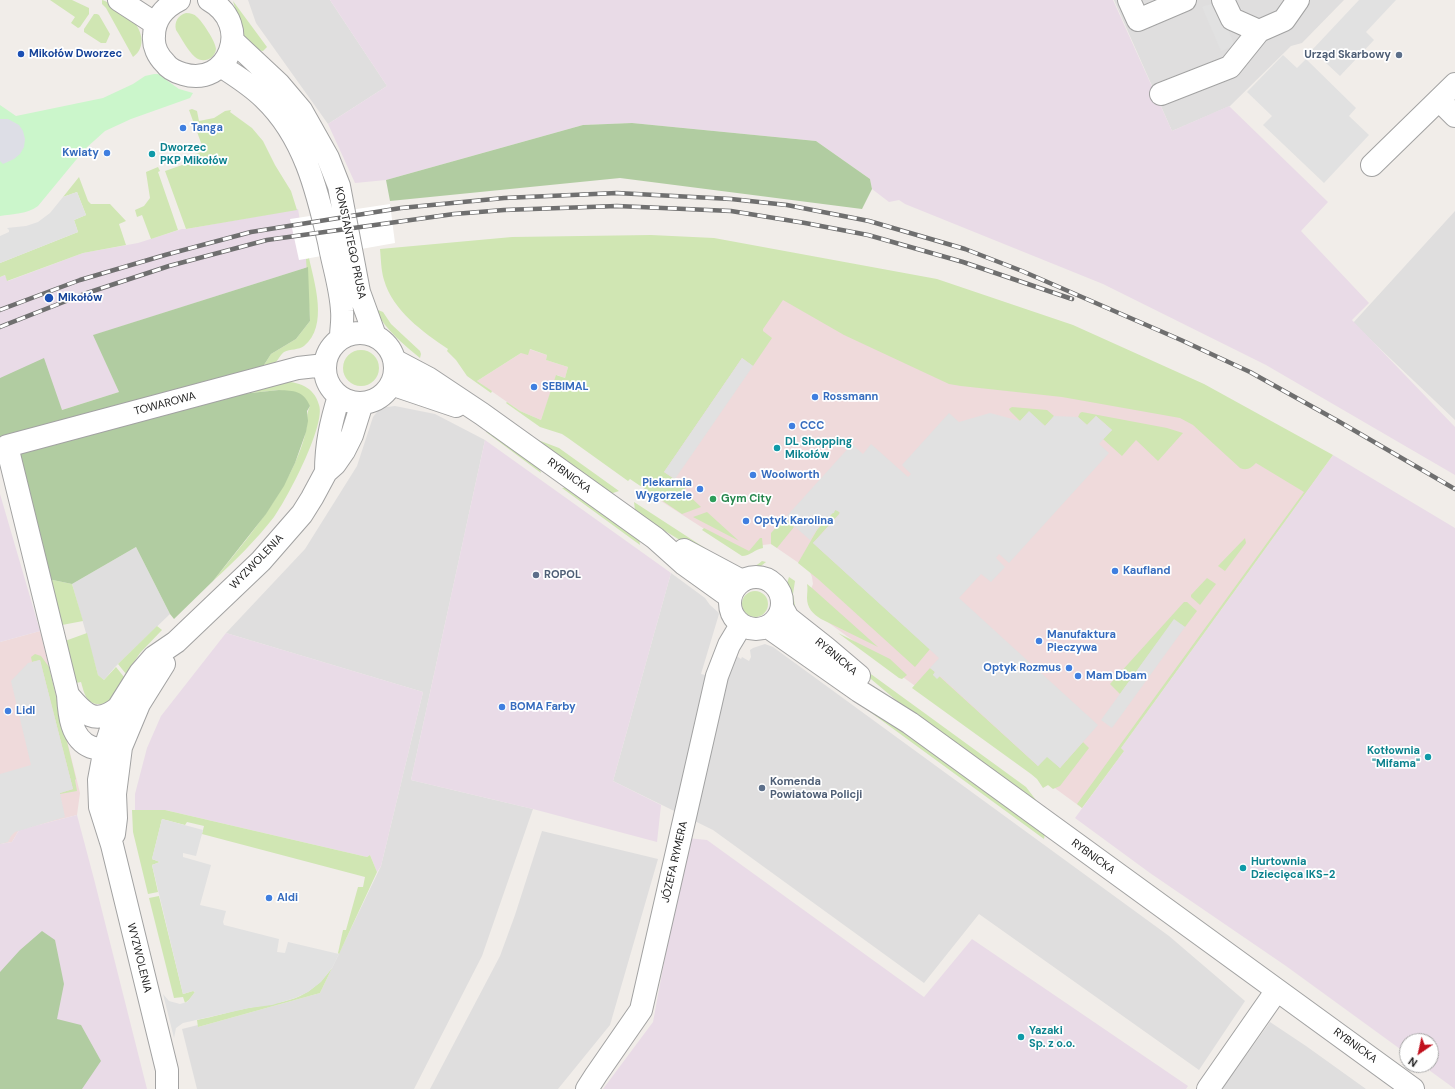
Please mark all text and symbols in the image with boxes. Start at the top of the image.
place label: Mikołów Dworzec [29,47,122,61]
place label: Urząd Skarbowy [1304,48,1391,62]
marker: Mikołów Dworzec [16,49,26,59]
marker: Urząd Skarbowy [1394,50,1404,60]
place label: Tanga [191,121,223,135]
marker: Tanga [178,123,188,133]
place label: Dworzec PKP Mikołów [160,141,227,167]
place label: Kwiaty [62,146,99,160]
marker: Kwiaty [102,148,112,158]
marker: Dworzec PKP Mikołów [147,149,157,159]
street label: KONSTANTEGO PRUSA [332,186,368,300]
place label: Mikołów [58,291,102,305]
marker: Mikołów [43,292,55,304]
place label: SEBIMAL [542,380,589,394]
marker: SEBIMAL [529,382,539,392]
street label: TOWAROWA [133,389,197,419]
place label: Rossmann [823,390,878,404]
marker: Rossmann [810,392,820,402]
place label: CCC [800,419,824,433]
marker: CCC [787,421,797,431]
place label: DL Shopping Mikołów [785,435,852,461]
marker: DL Shopping Mikołów [772,443,782,453]
street label: RYBNICKA [544,456,594,496]
place label: Woolworth [761,468,820,482]
marker: Woolworth [748,470,758,480]
place label: Piekarnia Wygorzele [635,476,692,502]
marker: Piekarnia Wygorzele [695,484,705,494]
place label: Gym City [721,492,772,506]
marker: Gym City [708,494,718,504]
place label: Optyk Karolina [754,514,833,528]
marker: Optyk Karolina [741,516,751,526]
street label: WYZWOLENIA [227,532,287,592]
place label: Kaufland [1123,564,1170,578]
marker: Kaufland [1110,566,1120,576]
place label: ROPOL [544,568,581,582]
marker: ROPOL [531,570,541,580]
place label: Manufaktura Pieczywa [1047,628,1116,654]
street label: RYBNICKA [812,636,860,678]
marker: Manufaktura Pieczywa [1034,636,1044,646]
place label: Optyk Rozmus [983,661,1061,675]
marker: Optyk Rozmus [1064,663,1074,673]
place label: Mam Dbam [1086,669,1147,683]
marker: Mam Dbam [1073,671,1083,681]
place label: BOMA Farby [510,700,576,714]
marker: BOMA Farby [497,702,507,712]
place label: Lidl [16,704,35,718]
marker: Lidl [3,706,13,716]
place label: Kotłownia "Mifama" [1367,744,1420,770]
marker: Kotłownia "Mifama" [1423,752,1433,762]
place label: Komenda Powiatowa Policji [770,775,862,801]
marker: Komenda Powiatowa Policji [757,783,767,793]
street label: JÓZEFA RYMERA [659,820,691,904]
street label: RYBNICKA [1068,837,1118,877]
place label: Hurtownia Dziecięca IKS-2 [1251,855,1335,881]
marker: Hurtownia Dziecięca IKS-2 [1238,863,1248,873]
place label: Aldi [277,891,298,905]
marker: Aldi [264,893,274,903]
street label: WYZWOLENIA [124,922,154,994]
place label: Yazaki Sp. z o.o. [1029,1024,1075,1050]
street label: RYBNICKA [1330,1026,1380,1066]
marker: Yazaki Sp. z o.o. [1016,1032,1026,1042]
north arrow [1399,1033,1439,1073]
text: N [1406,1054,1420,1070]

